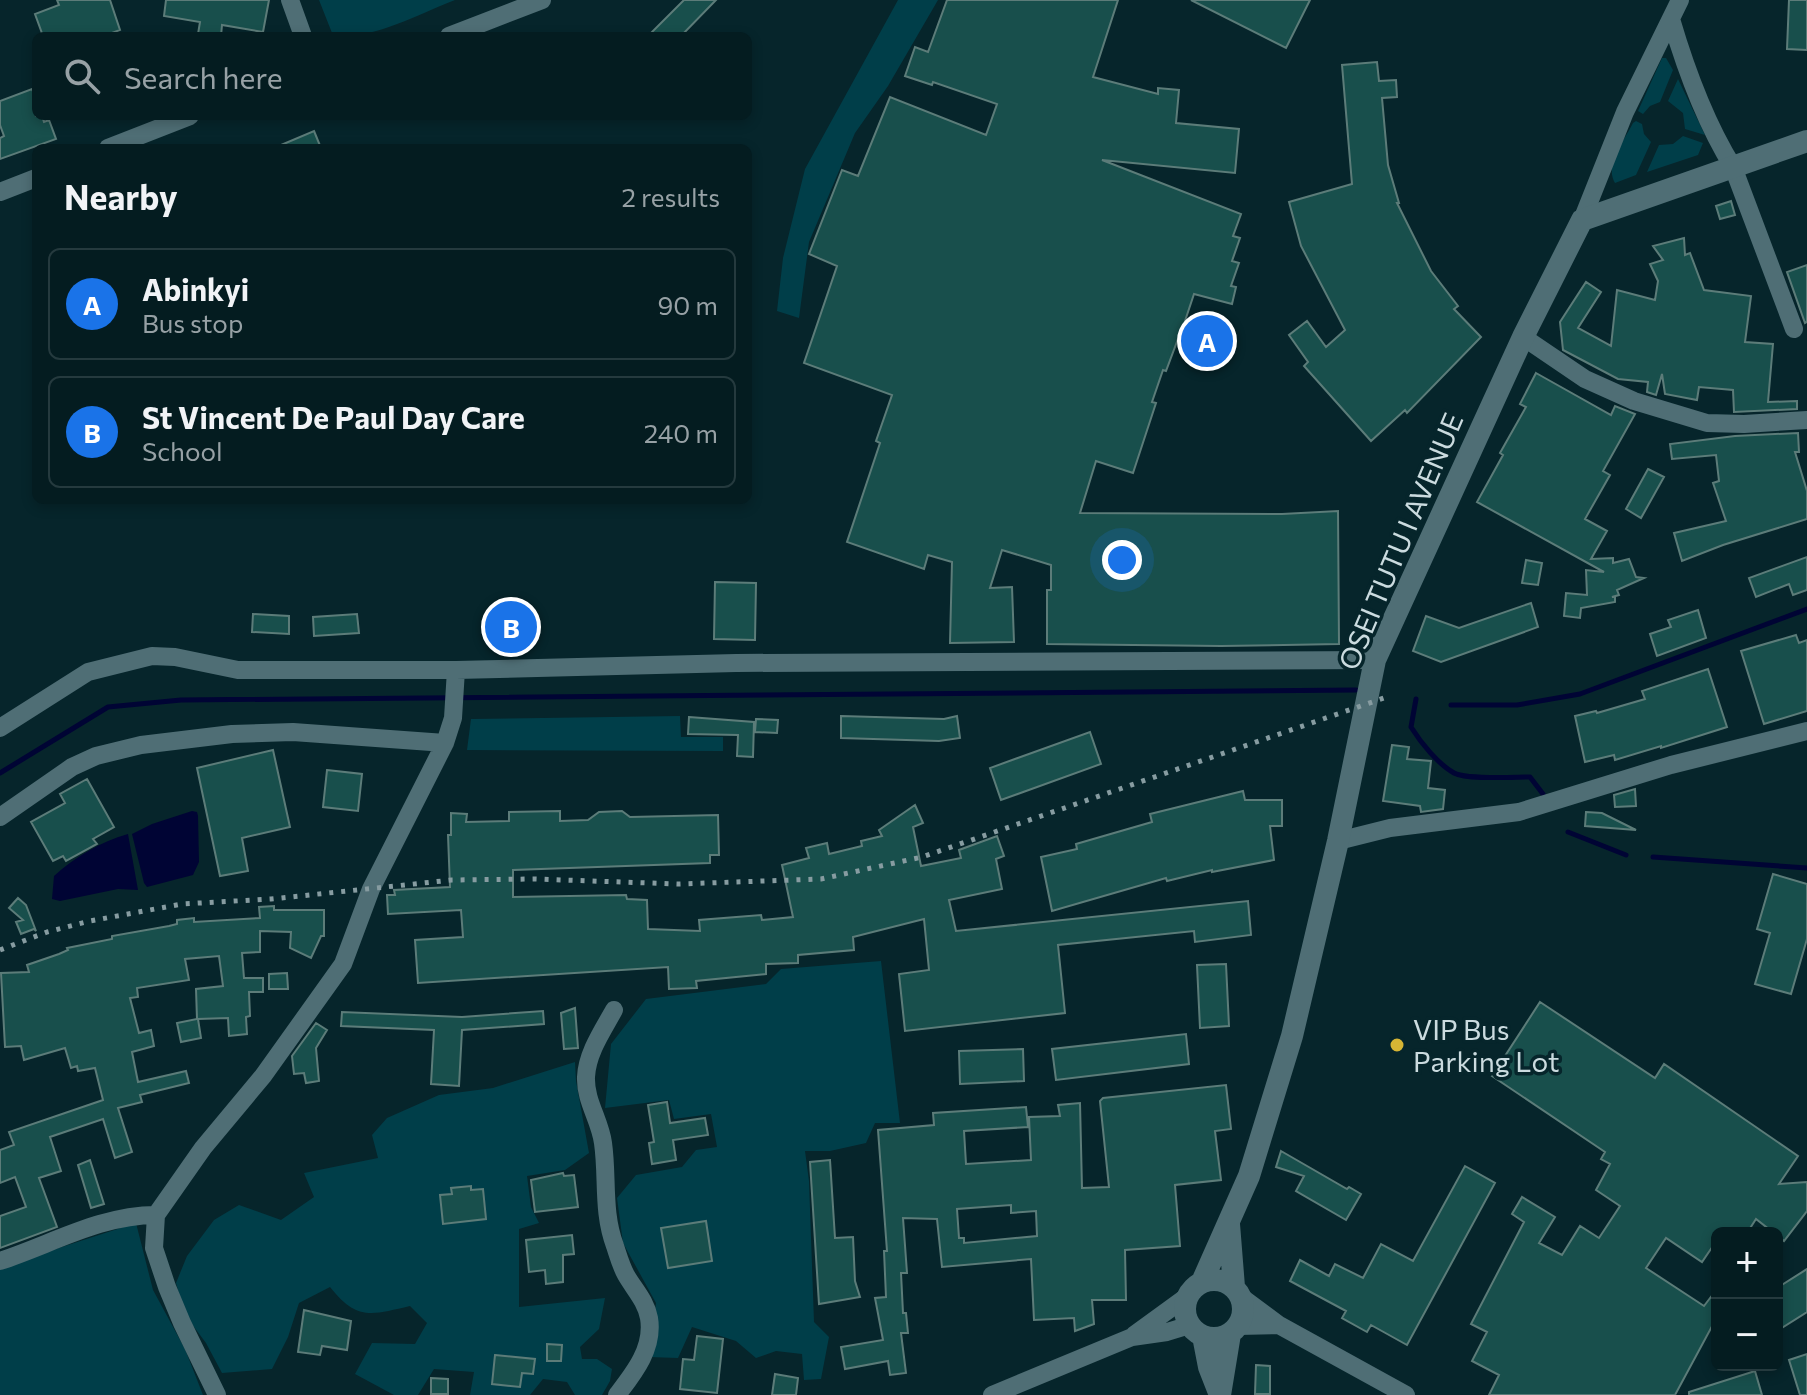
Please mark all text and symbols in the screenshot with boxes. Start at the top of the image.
search box [32,32,752,120]
icon: search [60,54,104,98]
text: Search here [124,58,283,95]
text: Nearby [64,175,178,217]
text: 2 results [622,181,720,212]
text: Abinkyi [142,270,249,307]
text: A [83,289,101,320]
text: 90 m [658,289,718,320]
text: Bus stop [142,307,243,338]
pin: A [1181,311,1233,371]
text: St Vincent De Paul Day Care [142,398,525,435]
street label: OSEI TUTU I AVENUE [1330,407,1470,675]
text: B [83,417,101,448]
text: 240 m [644,417,718,448]
text: School [142,435,223,466]
your location [1102,540,1142,580]
pin: B [485,597,537,657]
place label: VIP Bus Parking Lot [1413,1012,1559,1078]
marker: VIP Bus Parking Lot [1388,1036,1406,1054]
map controls [1711,1227,1783,1371]
button: + [1711,1227,1783,1299]
button: − [1711,1299,1783,1371]

